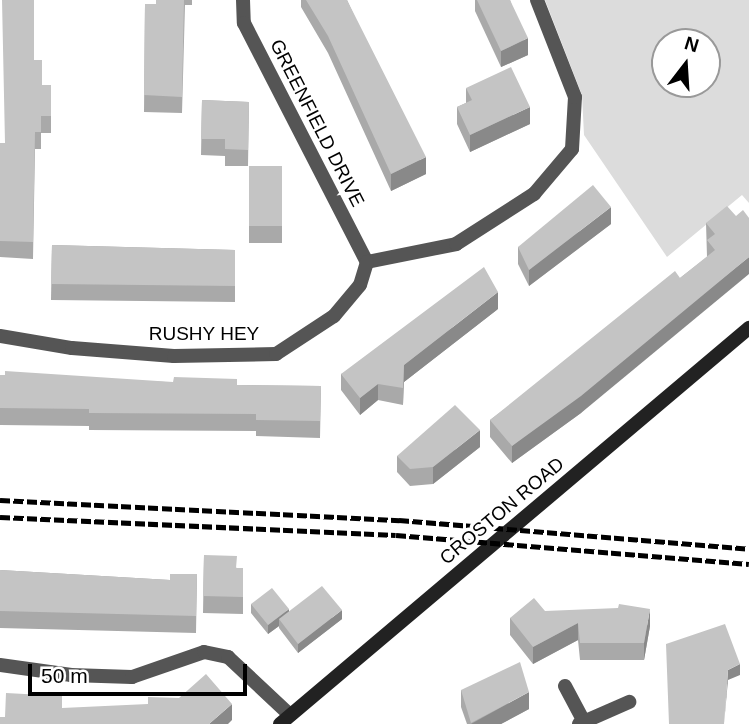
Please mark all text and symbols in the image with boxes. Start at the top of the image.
north arrow [651,28,721,98]
text: N [682,32,701,56]
street label: GREENFIELD DRIVE [265,36,369,210]
street label: RUSHY HEY [149,323,259,345]
street label: CROSTON ROAD [435,453,569,569]
scale bar [32,650,250,694]
text: 50 m [41,664,88,687]

